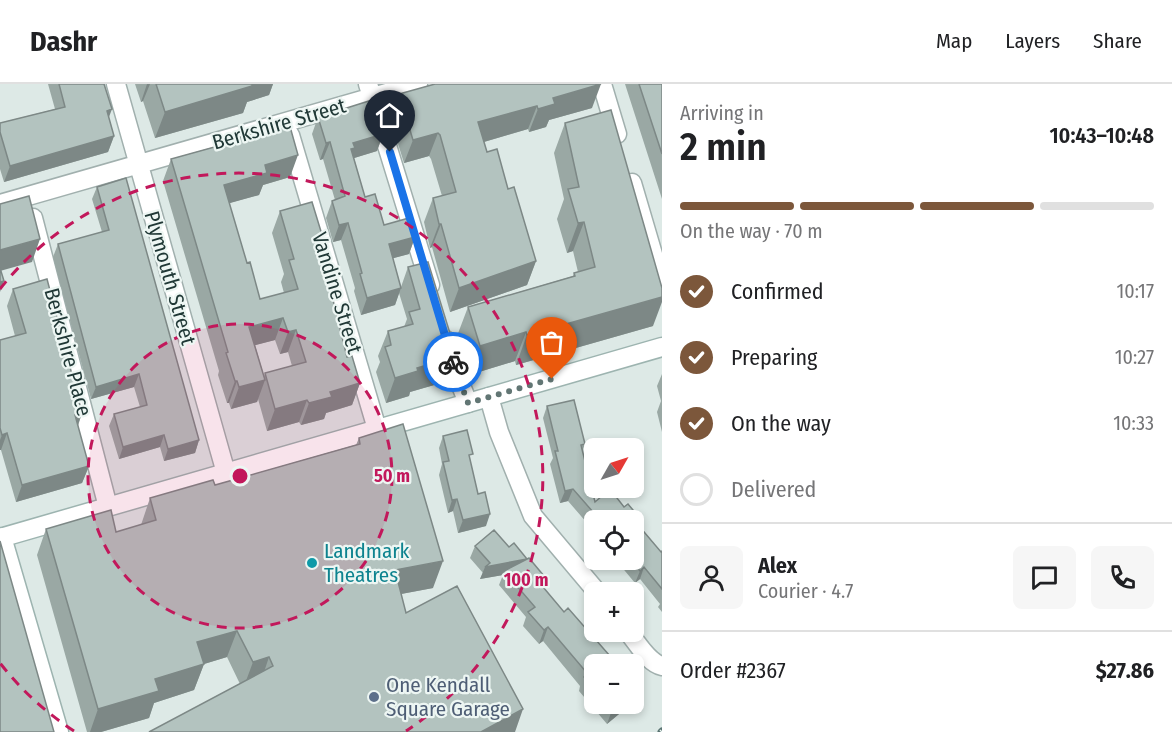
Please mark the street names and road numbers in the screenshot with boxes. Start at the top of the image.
street label: Berkshire Street [209,92,349,156]
street label: Plymouth Street [138,208,202,348]
street label: Vandine Street [306,229,368,357]
street label: Berkshire Place [38,285,98,419]

